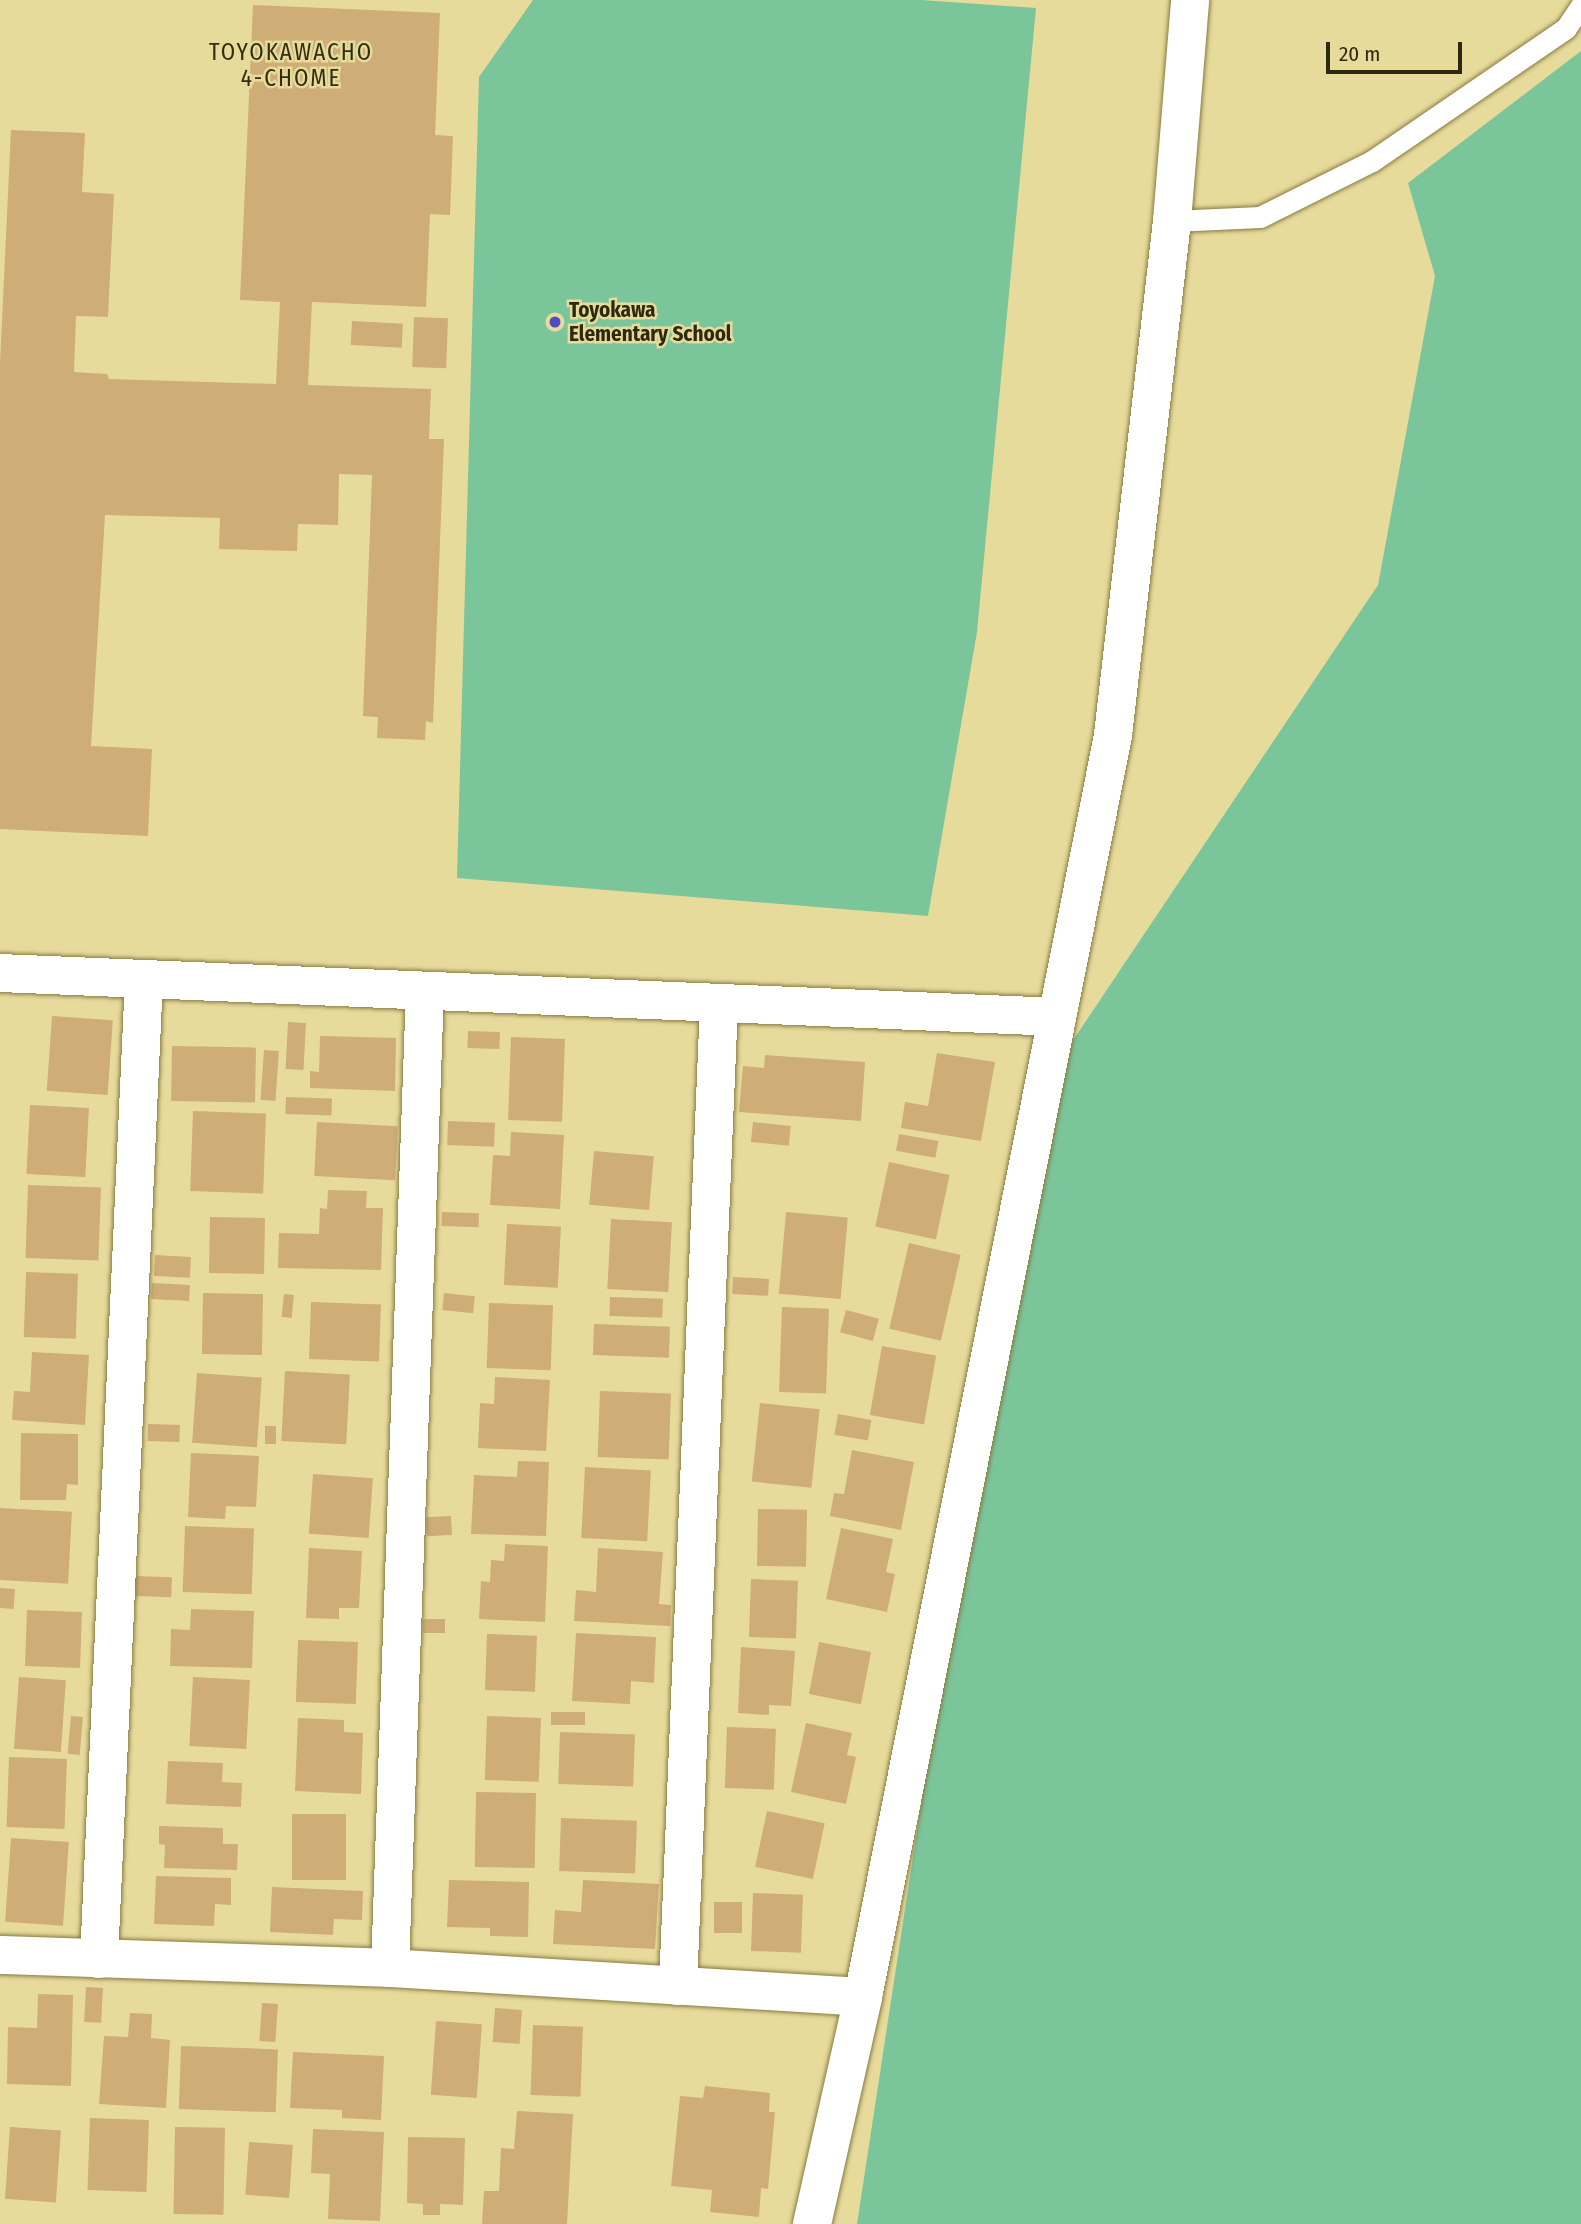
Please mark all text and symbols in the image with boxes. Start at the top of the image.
scale bar [1329,28,1466,72]
district label: TOYOKAWACHO 4-CHOME [210,38,372,92]
text: 20 m [1339,41,1380,67]
place label: Toyokawa Elementary School [569,297,732,347]
marker: Toyokawa Elementary School [547,314,563,330]

